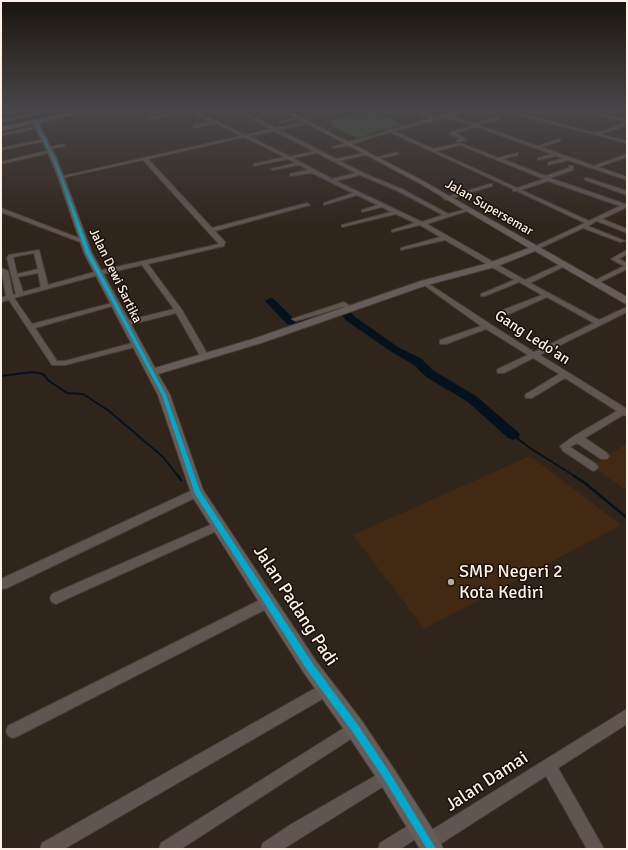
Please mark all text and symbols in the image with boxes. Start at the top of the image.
street label: Jalan Supersemar [442,177,536,239]
street label: Jalan Dewi Sartika [85,226,145,326]
street label: Gang Ledo'an [491,307,573,369]
street label: Jalan Padang Padi [248,542,342,670]
place label: SMP Negeri 2 Kota Kediri [459,561,563,604]
marker: SMP Negeri 2 Kota Kediri [446,577,456,587]
street label: Jalan Damai [442,747,532,817]

